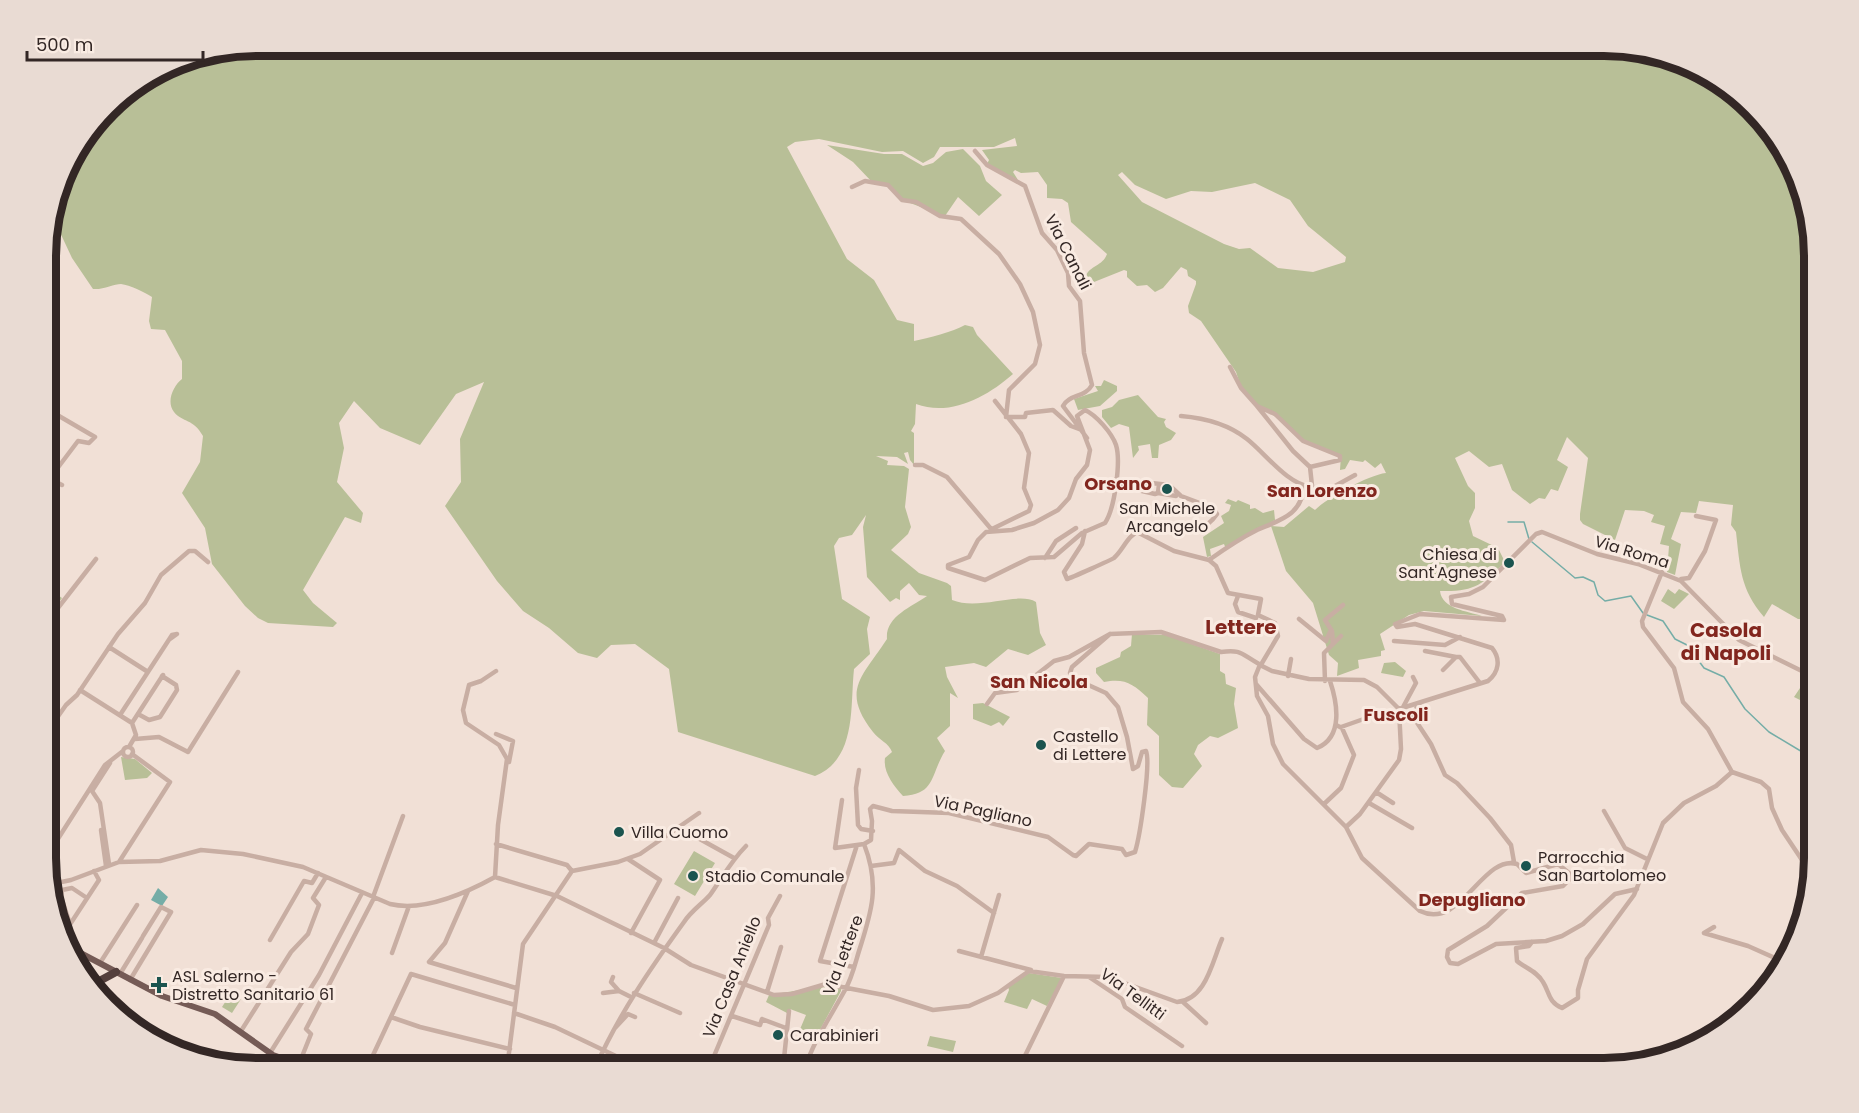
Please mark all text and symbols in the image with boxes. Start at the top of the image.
scale bar [27,24,202,62]
text: 500 m [36,32,93,57]
street label: Via Canali [1039,210,1097,294]
district label: Orsano [1084,471,1152,496]
district label: San Lorenzo [1267,478,1377,503]
marker: San Michele Arcangelo [1160,482,1174,496]
place label: San Michele Arcangelo [1119,497,1215,538]
street label: Via Roma [1592,530,1672,574]
place label: Chiesa di Sant'Agnese [1398,543,1497,584]
marker: Chiesa di Sant'Agnese [1502,556,1516,570]
district label: Lettere [1205,613,1277,641]
district label: Casola di Napoli [1681,616,1771,667]
district label: San Nicola [990,669,1088,694]
district label: Fuscoli [1364,702,1429,727]
place label: Castello di Lettere [1053,725,1126,766]
marker: Castello di Lettere [1034,738,1048,752]
street label: Via Pagliano [932,789,1034,833]
place label: Villa Cuomo [631,821,728,844]
marker: Villa Cuomo [612,825,626,839]
place label: Parrocchia San Bartolomeo [1538,846,1666,887]
marker: Parrocchia San Bartolomeo [1519,859,1533,873]
place label: Stadio Comunale [705,865,845,888]
marker: Stadio Comunale [686,869,700,883]
district label: Depugliano [1418,887,1526,912]
street label: Via Lettere [817,912,869,998]
street label: Via Casa Aniello [697,913,767,1041]
street label: Via Tellitti [1096,962,1170,1026]
place label: ASL Salerno - Distretto Sanitario 61 [172,965,334,1006]
marker: ASL Salerno - Distretto Sanitario 61 [150,976,168,994]
place label: Carabinieri [790,1024,879,1047]
marker: Carabinieri [771,1028,785,1042]

